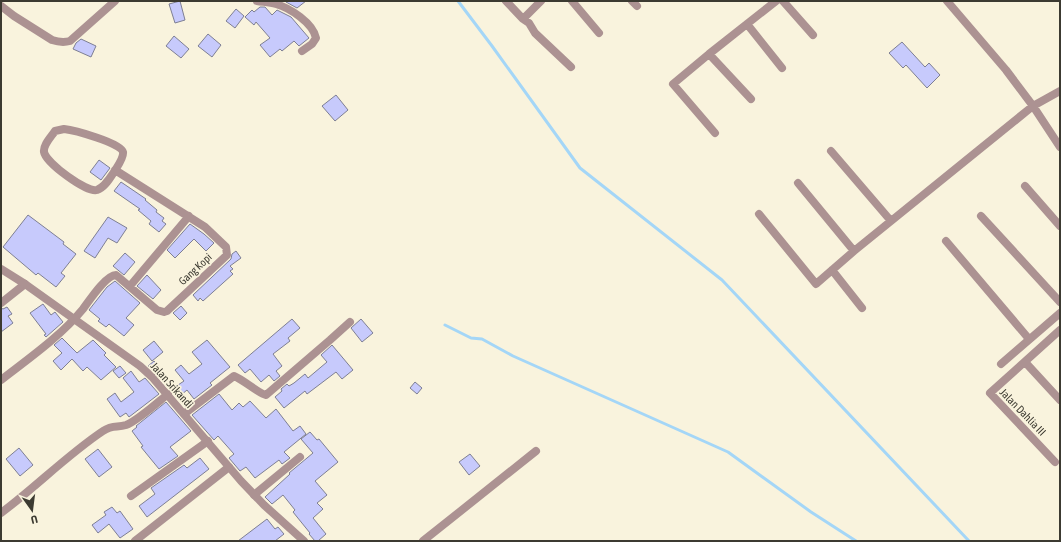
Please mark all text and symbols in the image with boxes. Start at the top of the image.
street label: Gang Kopi [176,251,214,287]
street label: Jalan Srikandi [148,360,196,410]
street label: Jalan Dahlia III [998,386,1048,438]
north arrow [12,490,52,530]
text: U [30,513,39,526]

